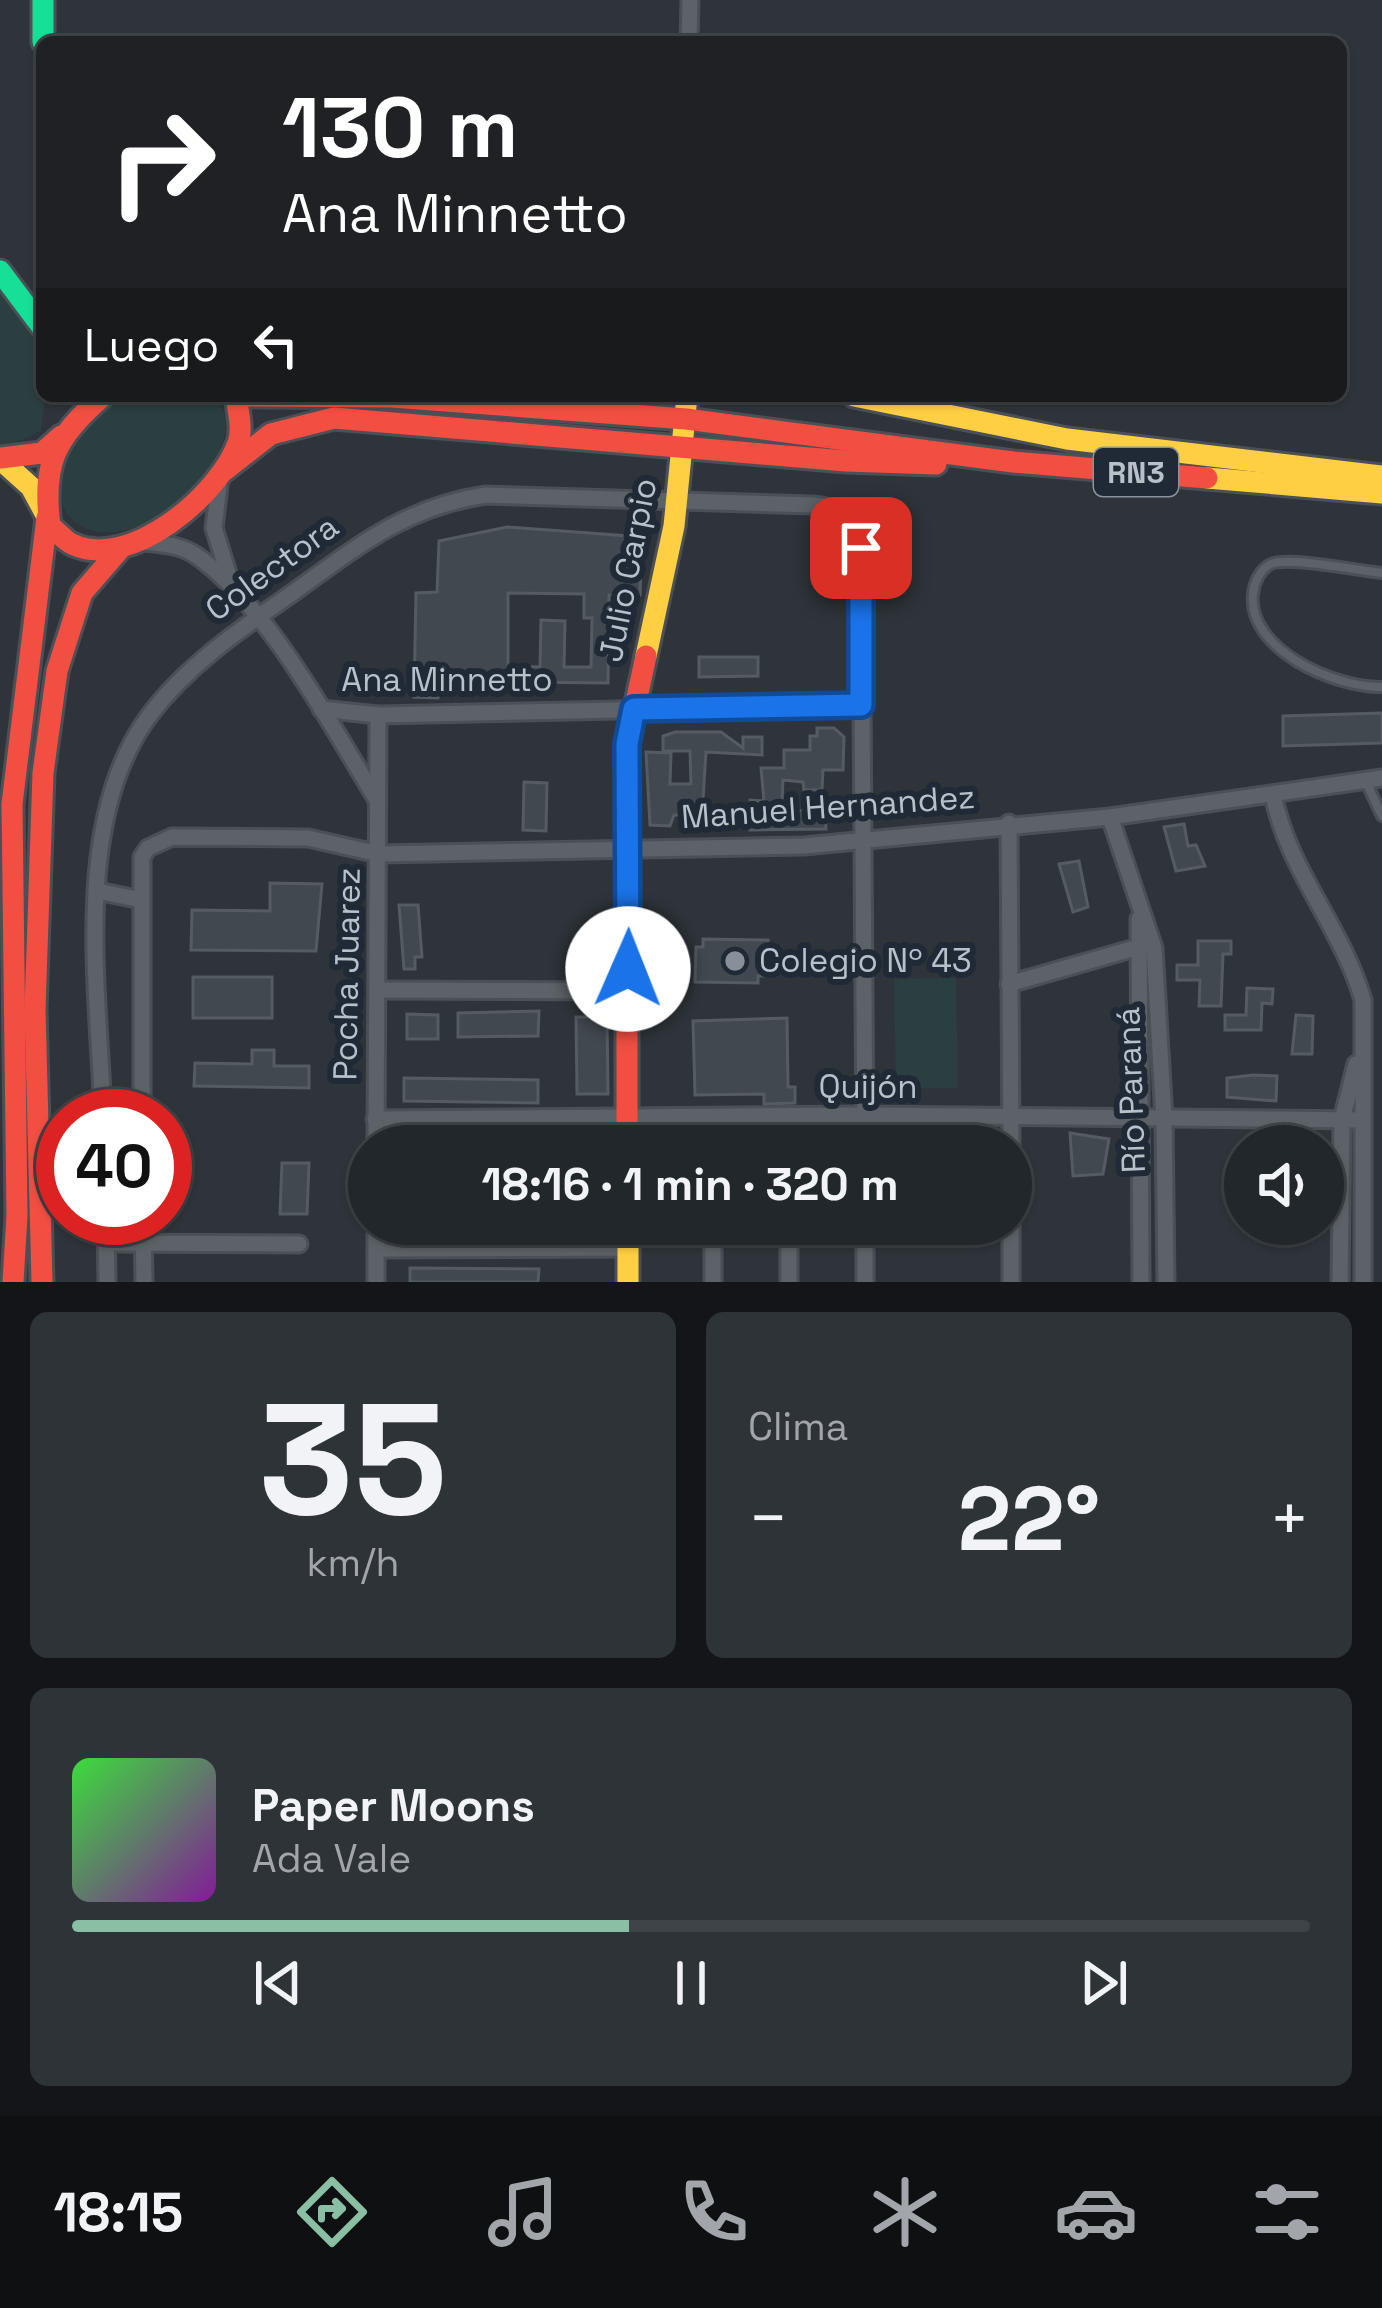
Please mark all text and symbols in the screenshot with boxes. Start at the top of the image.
text: 130 m [282,74,519,182]
icon: right [84,84,240,240]
text: Ana Minnetto [282,179,628,248]
icon: left [243,312,309,378]
text: Luego [84,317,219,374]
road number: RN3 [1094,448,1178,496]
street label: Julio Carpio [590,475,666,665]
pin [810,497,912,599]
street label: Colectora [197,506,347,630]
icon: arrive [828,515,894,581]
street label: Ana Minnetto [341,659,553,701]
street label: Manuel Hernandez [680,776,976,838]
street label: Pocha Juarez [324,867,370,1081]
position arrow [565,906,691,1032]
place label: Colegio Nº 43 [759,940,972,982]
marker: Colegio Nº 43 [722,948,748,974]
street label: Río Paraná [1107,1006,1155,1174]
street label: Quijón [818,1066,918,1108]
speed limit sign: 40 [36,1089,192,1245]
map controls [1224,1125,1344,1245]
button: sound [1224,1125,1344,1245]
text: 18:16 · 1 min · 320 m [481,1156,899,1213]
text: 35 [259,1360,447,1560]
text: Clima [748,1402,848,1451]
text: 22° [958,1461,1100,1576]
text: − [748,1476,789,1560]
text: + [1269,1476,1310,1560]
text: km/h [307,1538,399,1587]
text: Paper Moons [252,1777,535,1834]
text: Ada Vale [252,1834,411,1883]
icon: previous [245,1950,311,2016]
icon: pause [658,1950,724,2016]
icon: next [1071,1950,1137,2016]
icon: directions [290,2170,374,2254]
icon: music [481,2170,565,2254]
icon: phone [672,2170,756,2254]
icon: climate [863,2170,947,2254]
icon: car [1054,2170,1138,2254]
icon: filters [1245,2170,1329,2254]
text: 18:15 [53,2178,183,2247]

